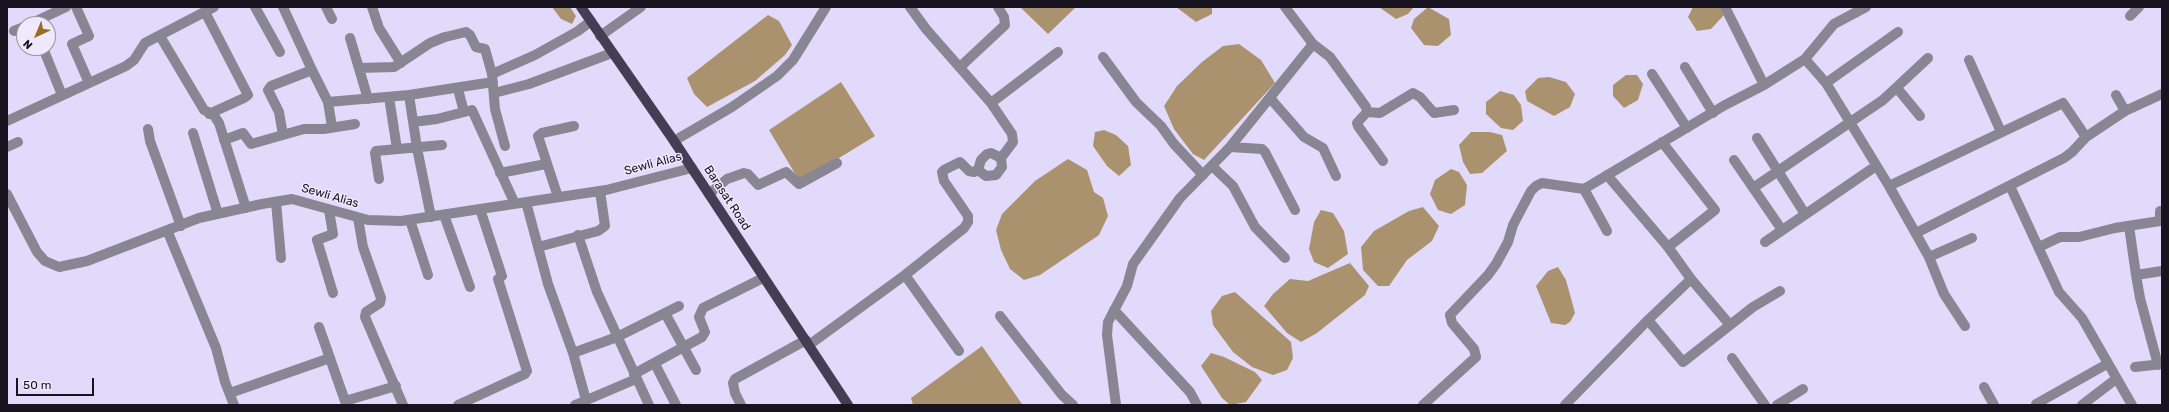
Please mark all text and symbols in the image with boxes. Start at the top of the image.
north arrow [16,16,56,56]
text: N [21,37,35,52]
street label: Sewli Alias [623,149,683,179]
street label: Barasat Road [701,163,753,233]
street label: Sewli Alias [300,181,360,211]
scale bar [18,370,96,396]
text: 50 m [23,378,51,392]

